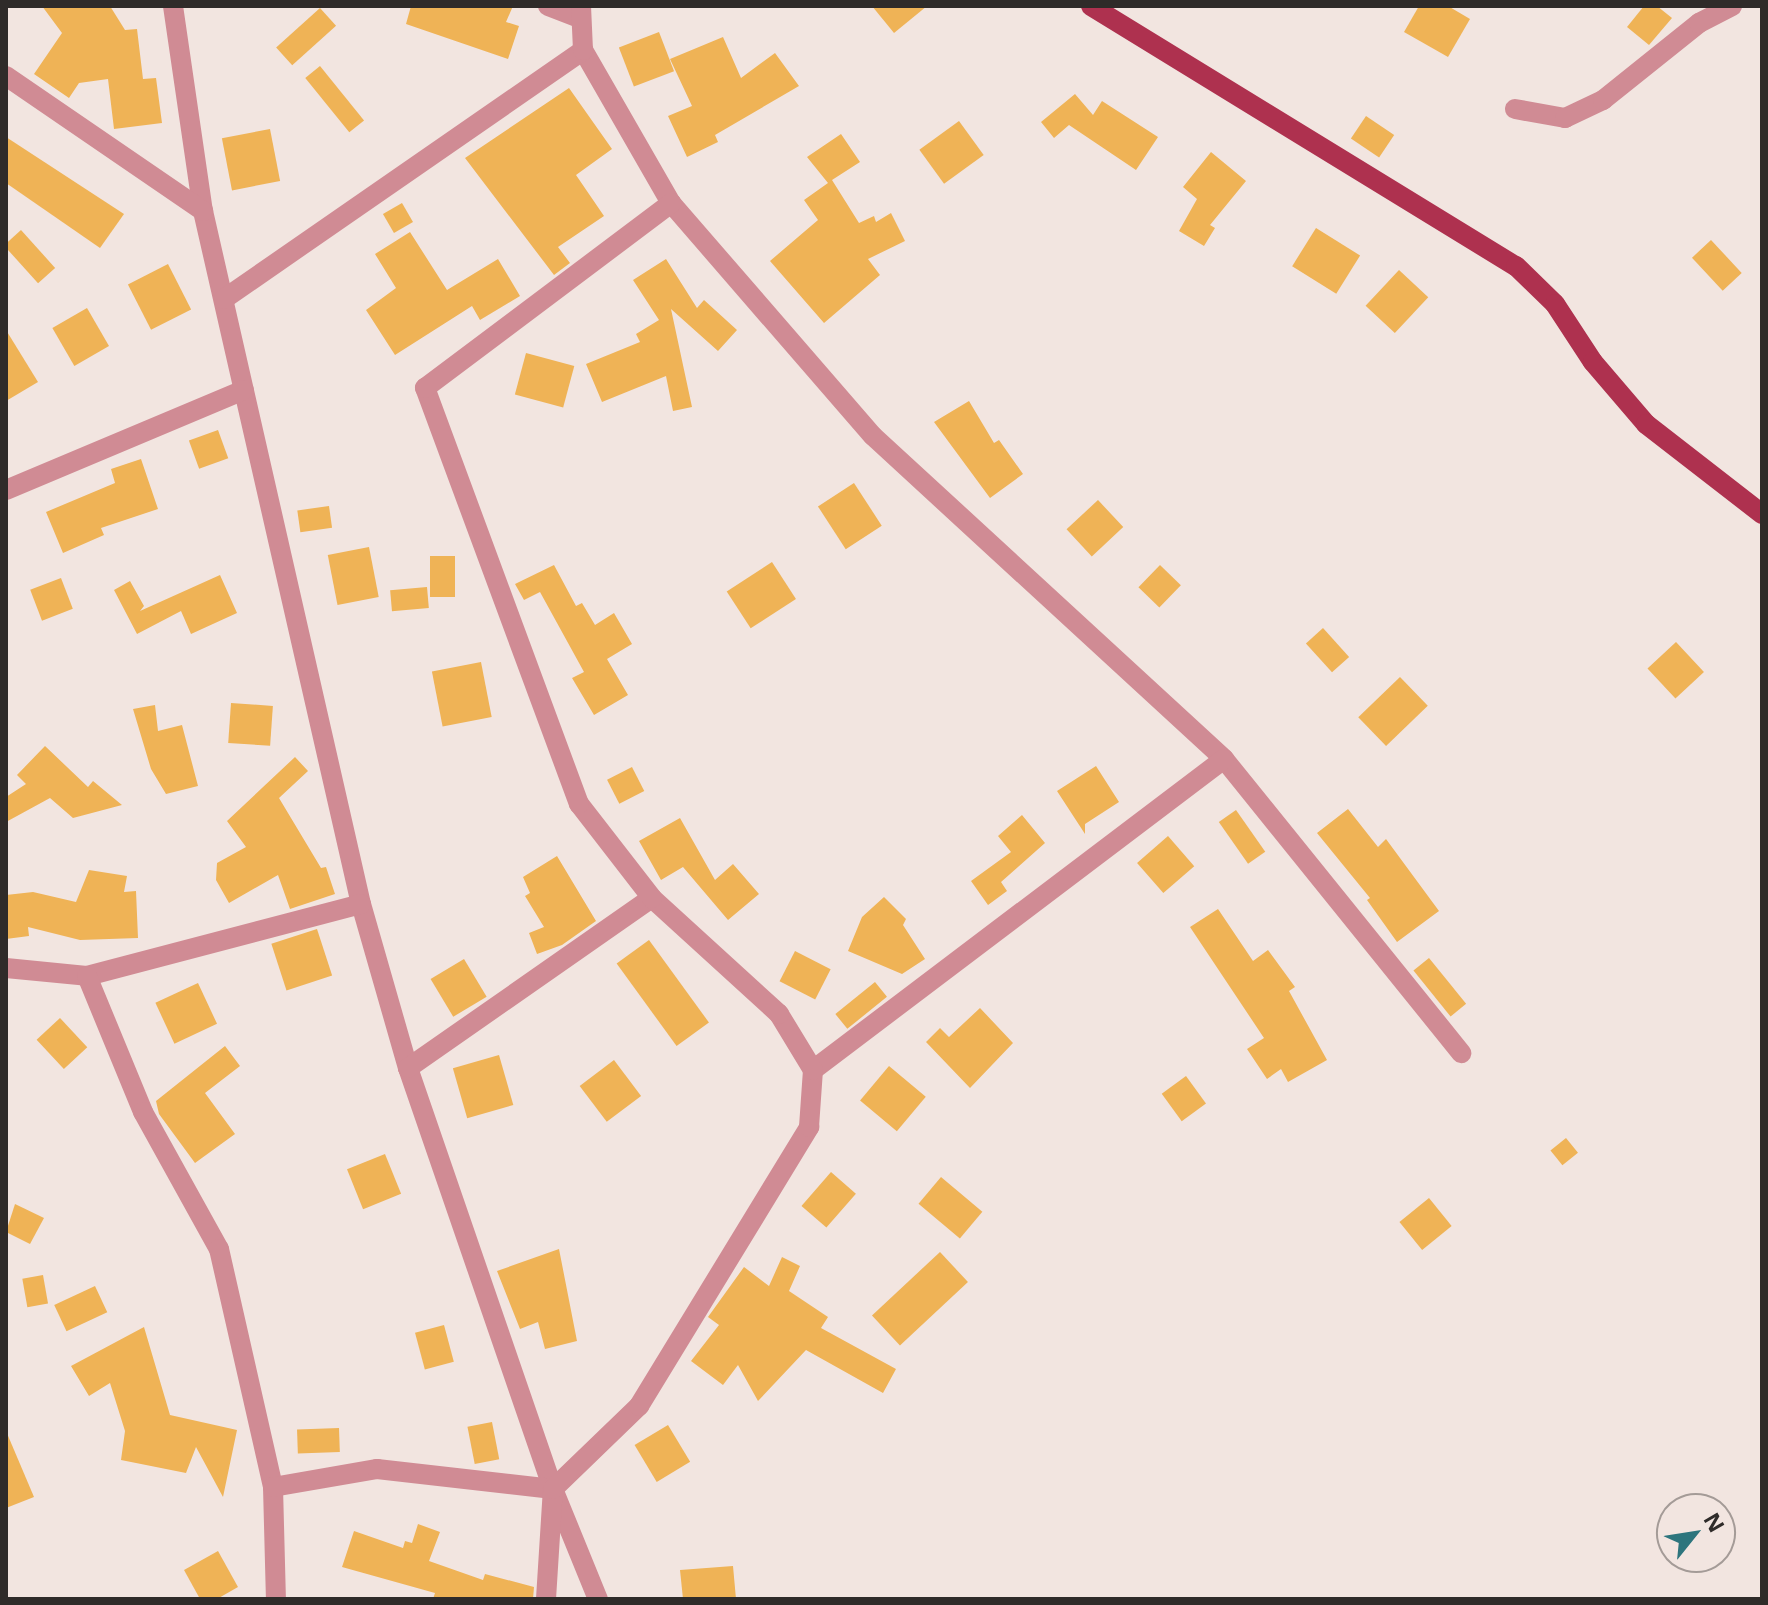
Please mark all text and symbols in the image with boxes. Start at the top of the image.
north arrow [1656,1493,1736,1573]
text: N [1698,1507,1733,1537]

